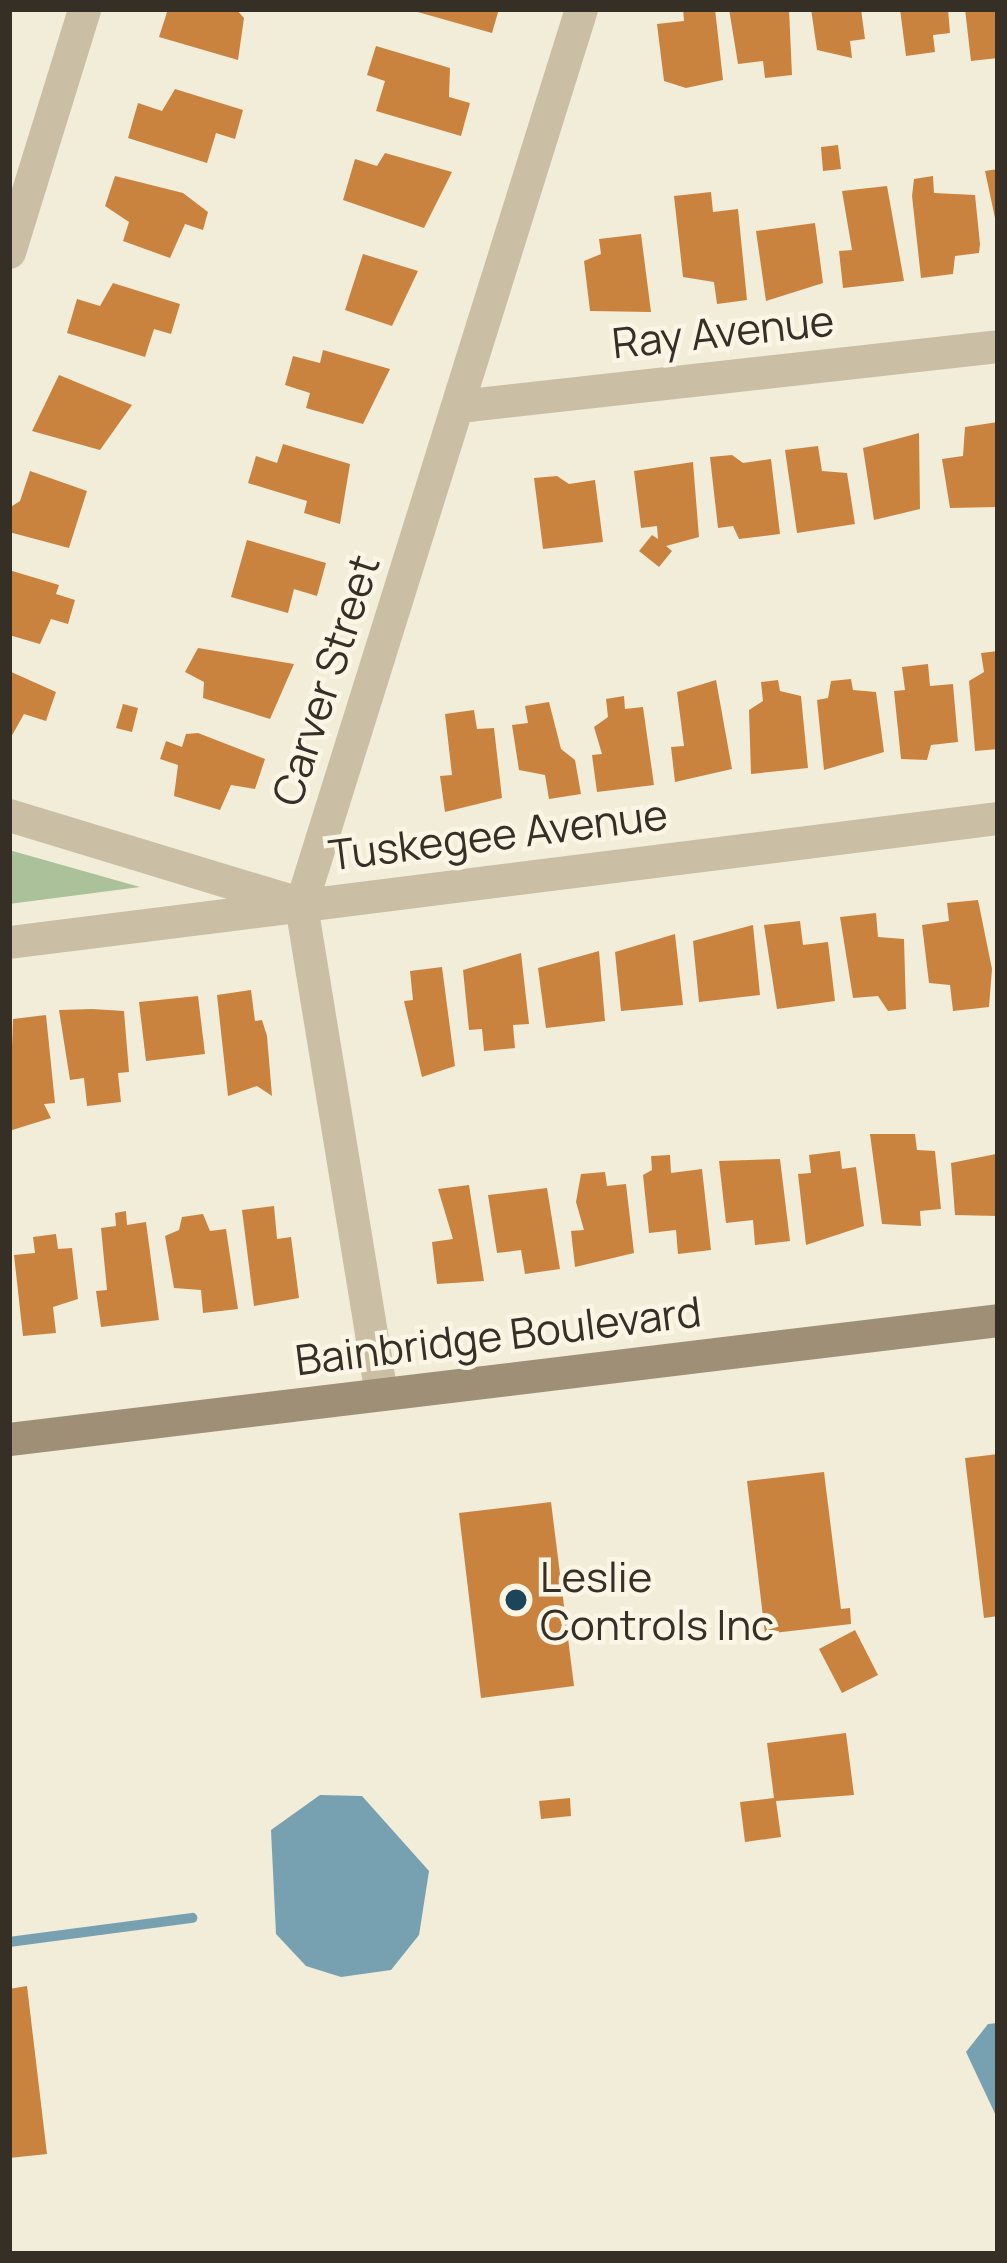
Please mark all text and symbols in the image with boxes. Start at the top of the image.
street label: Ray Avenue [610,294,836,368]
street label: Carver Street [261,548,389,812]
street label: Tuskegee Avenue [326,788,670,880]
street label: Bainbridge Boulevard [292,1285,704,1385]
place label: Leslie Controls Inc [540,1551,774,1650]
marker: Leslie Controls Inc [503,1587,529,1613]

